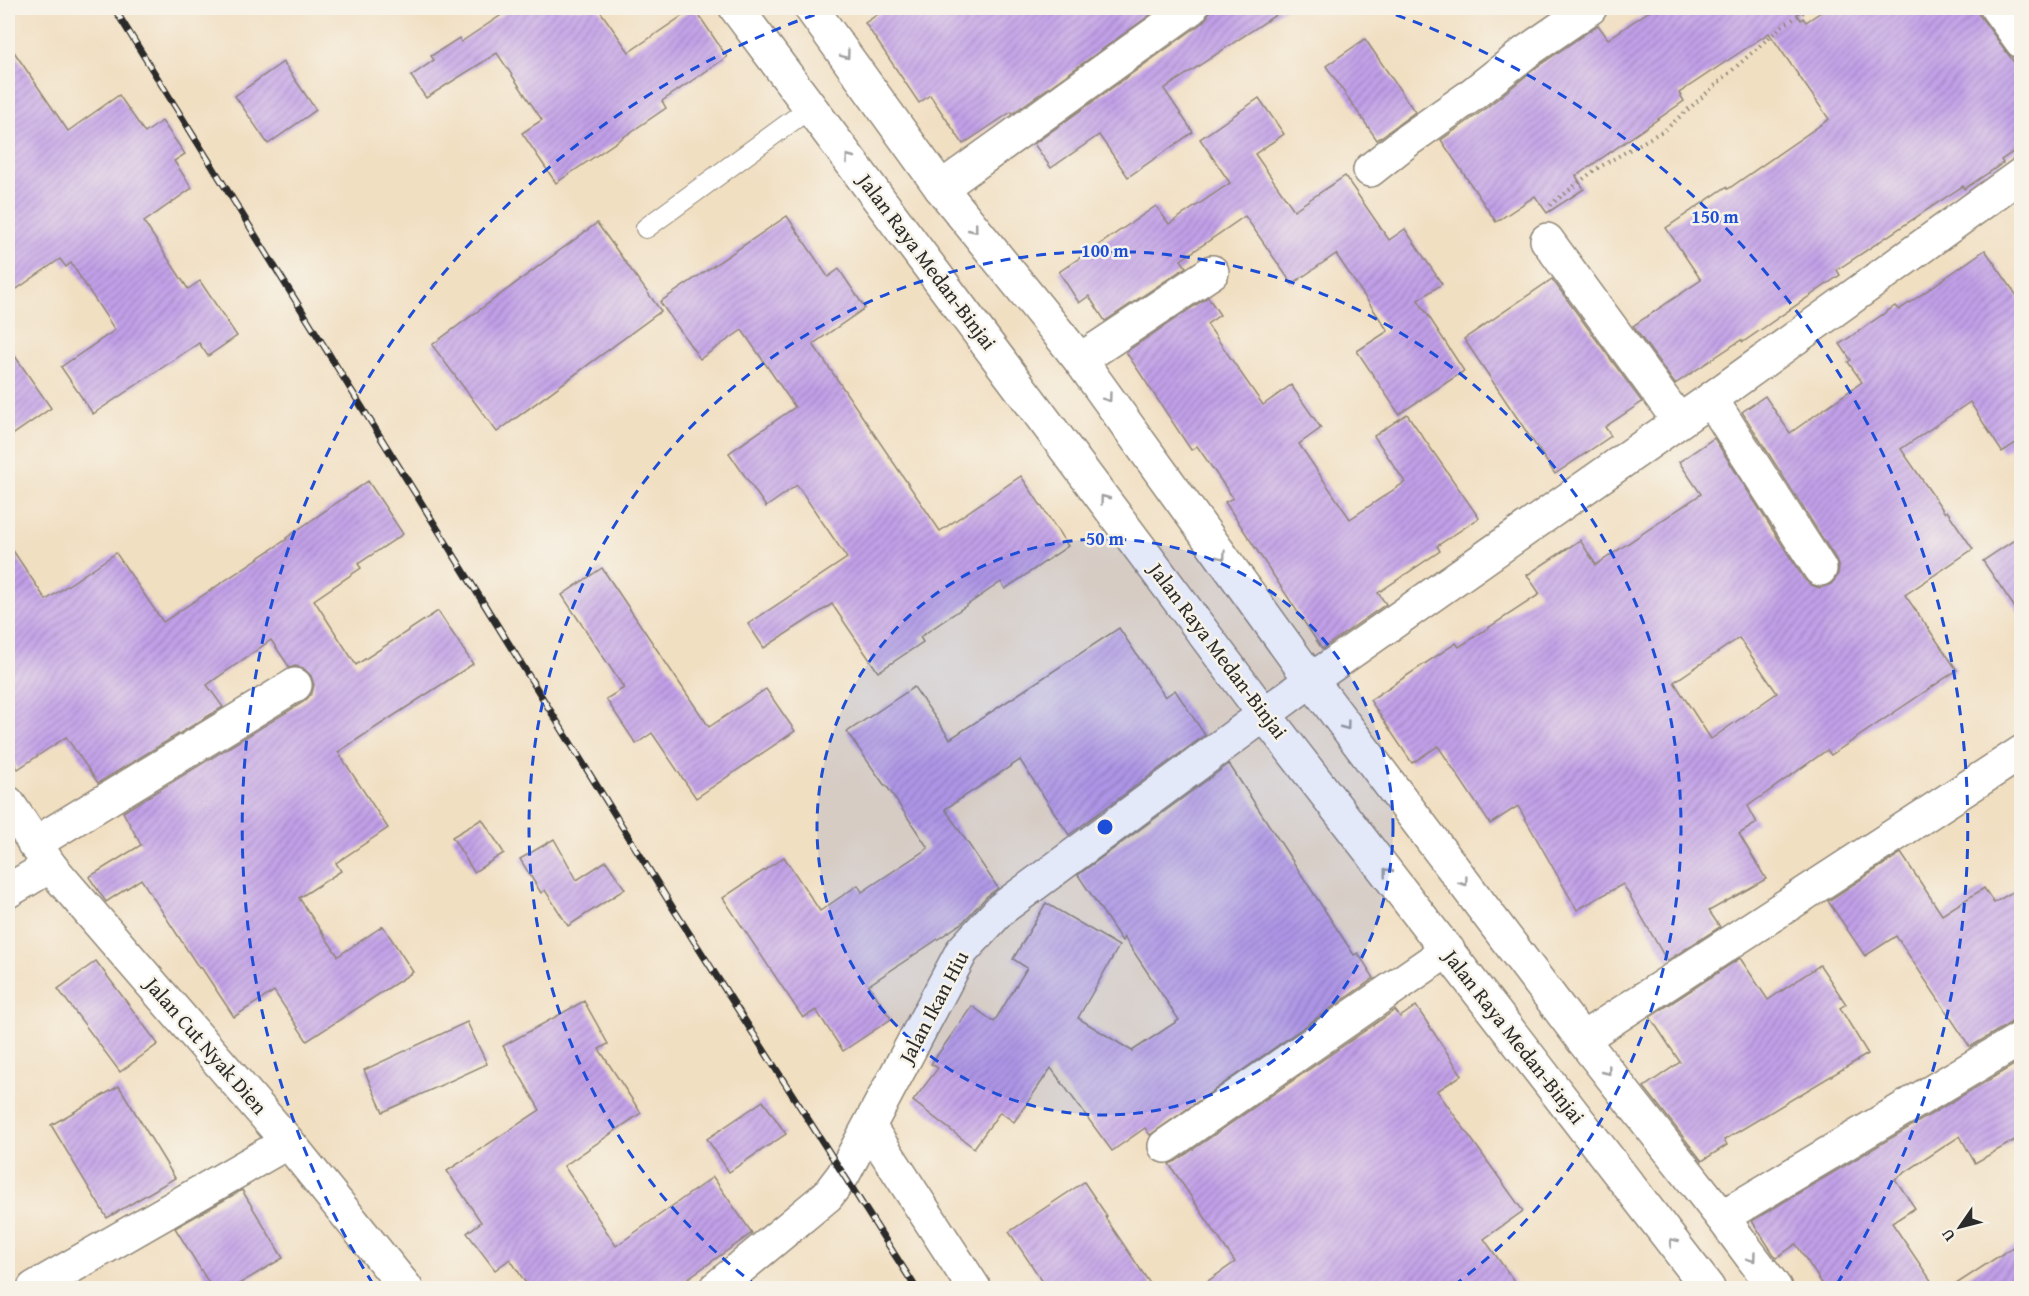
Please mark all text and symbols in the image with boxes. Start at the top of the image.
one-way arrow [839,48,850,59]
one-way arrow [845,153,856,164]
street label: Jalan Raya Medan-Binjai [849,165,1004,356]
text: 150 m [1691,203,1739,230]
one-way arrow [967,222,978,233]
text: 100 m [1081,237,1129,264]
one-way arrow [1101,392,1112,403]
one-way arrow [1100,494,1111,505]
text: 50 m [1086,525,1125,552]
one-way arrow [1215,550,1226,561]
street label: Jalan Raya Medan-Binjai [1140,554,1295,745]
one-way arrow [1339,720,1350,731]
centre of rings [1095,817,1115,837]
one-way arrow [1383,867,1394,878]
one-way arrow [1456,876,1467,887]
street label: Jalan Raya Medan-Binjai [1435,941,1592,1131]
street label: Jalan Ikan Hiu [889,944,977,1071]
street label: Jalan Cut Nyak Dien [136,968,275,1121]
one-way arrow [1599,1064,1610,1075]
north arrow [1930,1197,1990,1257]
text: U [1935,1224,1961,1247]
one-way arrow [1669,1238,1680,1249]
one-way arrow [1745,1251,1756,1262]

